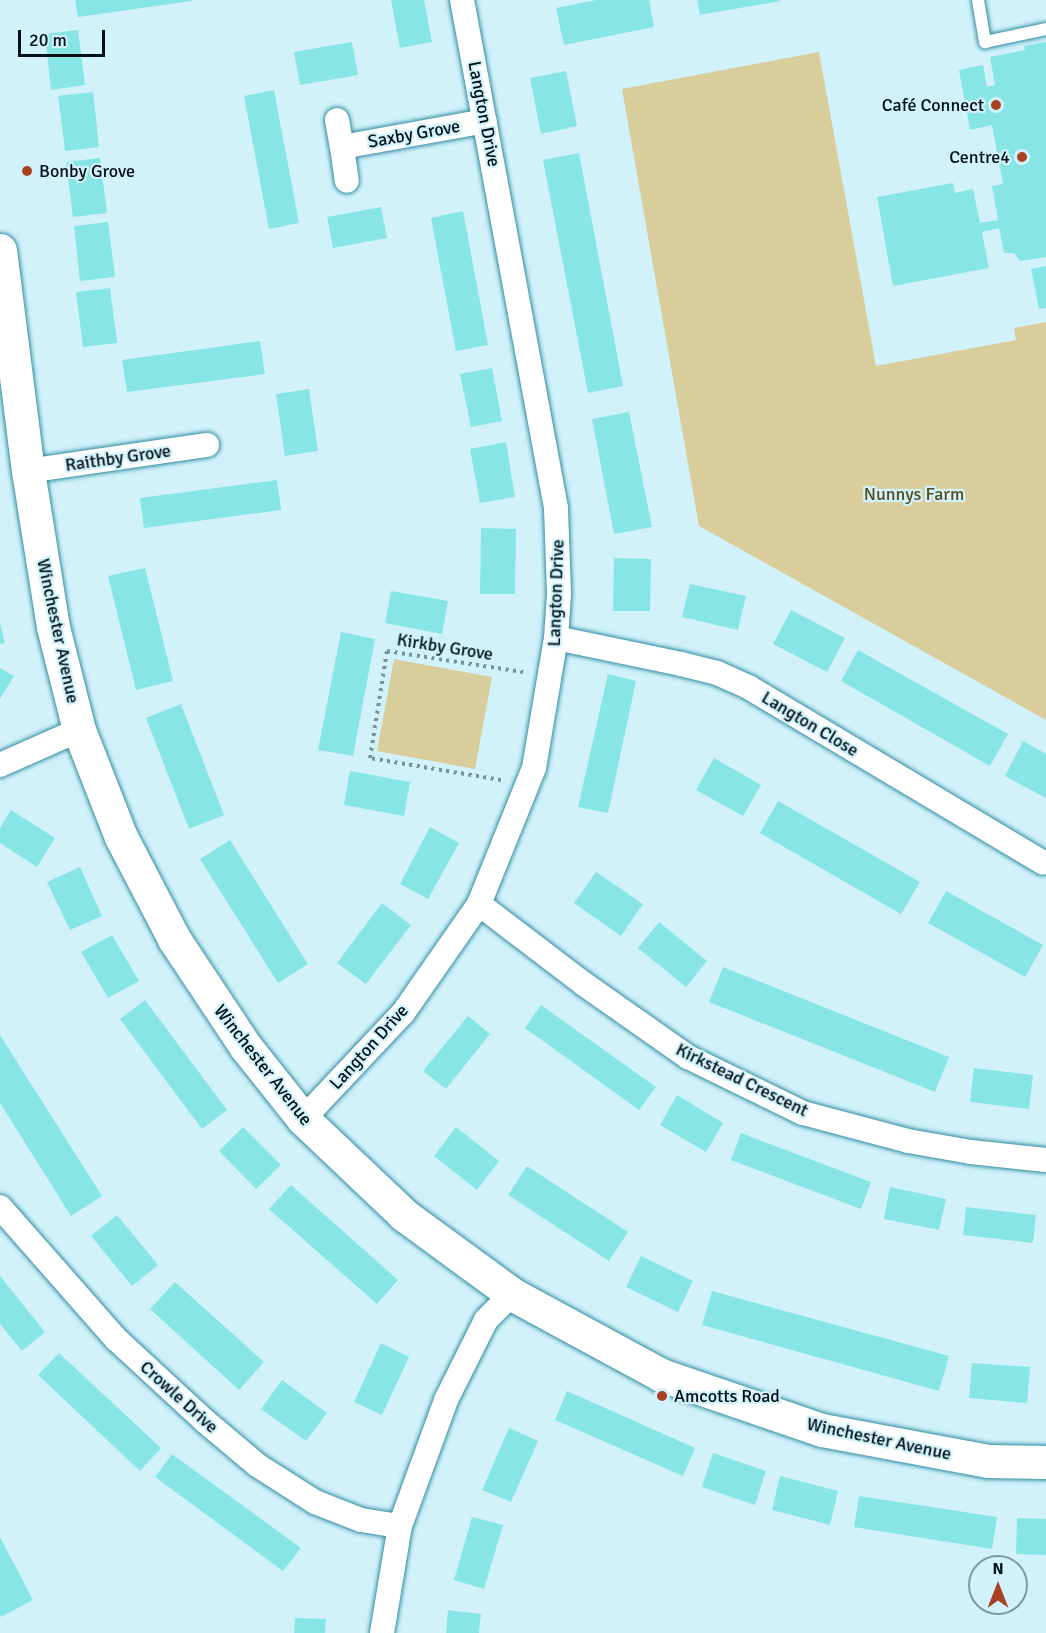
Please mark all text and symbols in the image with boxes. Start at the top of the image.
scale bar [21,18,108,56]
text: 20 m [29,29,67,51]
street label: Langton Drive [463,59,505,169]
place label: Café Connect [882,94,984,116]
marker: Café Connect [989,98,1003,112]
street label: Saxby Grove [366,115,462,153]
place label: Centre4 [949,146,1010,168]
marker: Centre4 [1015,150,1029,164]
place label: Bonby Grove [39,160,135,182]
marker: Bonby Grove [20,164,34,178]
street label: Raithby Grove [64,440,172,476]
park label: Nunnys Farm [864,483,964,505]
street label: Langton Drive [543,539,569,647]
street label: Winchester Avenue [32,557,84,705]
street label: Kirkby Grove [395,629,495,665]
street label: Langton Close [758,687,862,761]
street label: Winchester Avenue [209,1000,317,1130]
street label: Langton Drive [325,1000,413,1094]
street label: Kirkstead Crescent [672,1039,812,1121]
street label: Crowle Drive [135,1356,223,1438]
place label: Amcotts Road [674,1385,780,1407]
marker: Amcotts Road [655,1389,669,1403]
street label: Winchester Avenue [805,1413,953,1465]
north arrow [968,1555,1028,1615]
text: N [992,1559,1004,1579]

